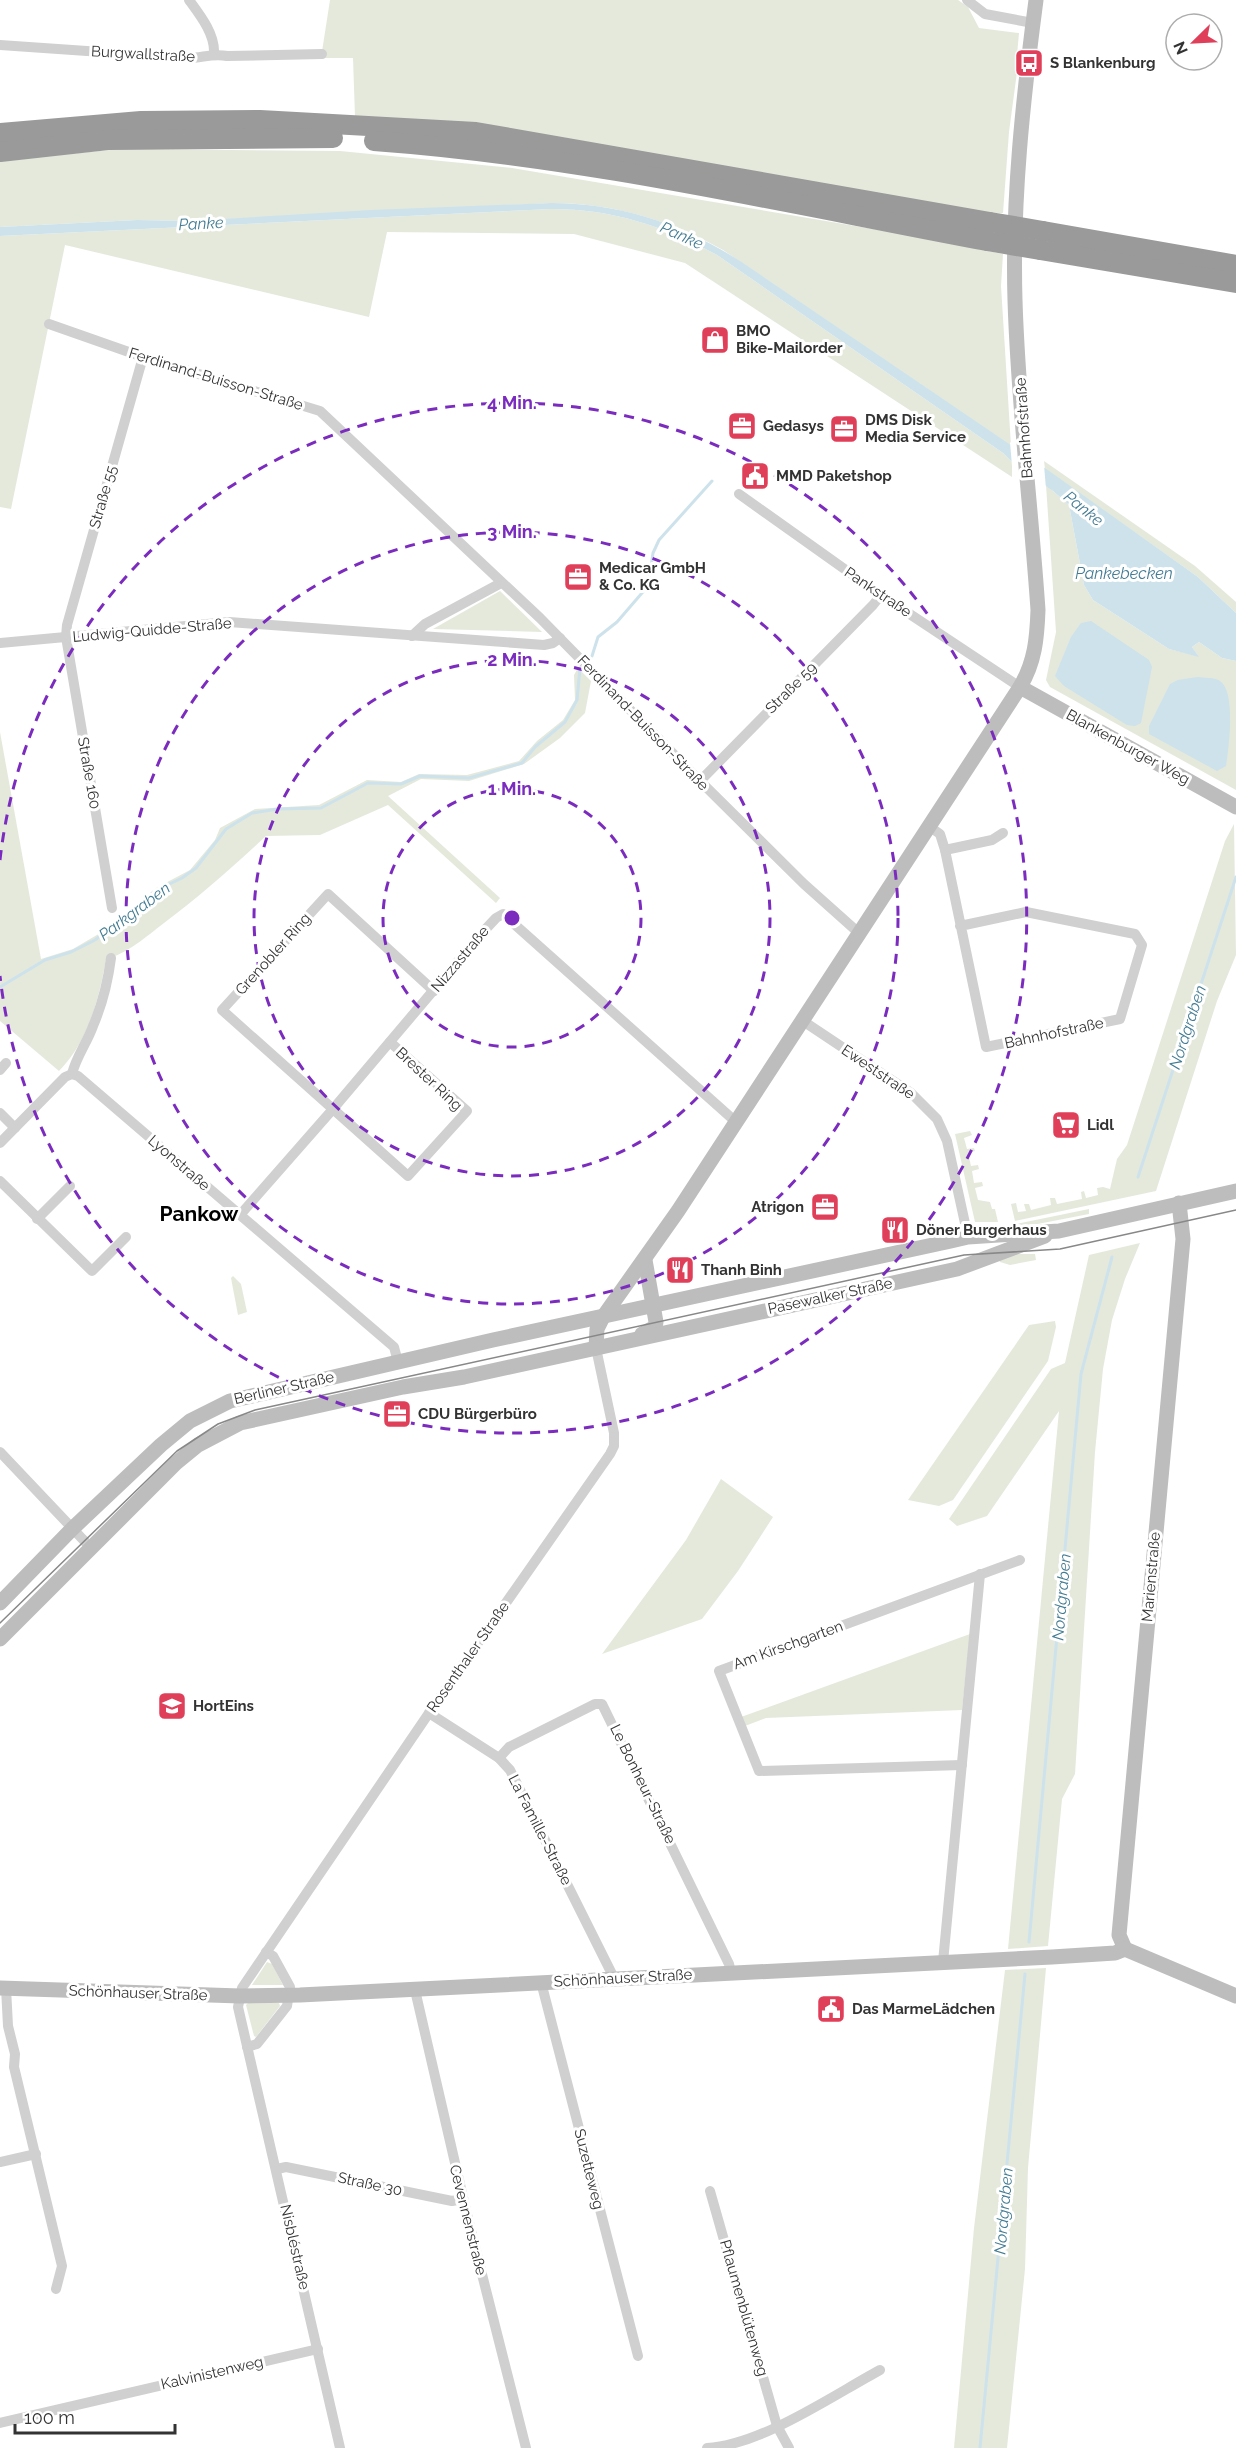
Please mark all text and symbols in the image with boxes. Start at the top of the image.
north arrow [1164,12,1224,72]
text: N [1170,38,1192,57]
street label: Burgwallstraße [90,42,196,66]
bus stop icon: S Blankenburg [1013,47,1045,79]
place label: S Blankenburg [1050,54,1155,72]
water label: Panke [178,213,224,234]
water label: Panke [657,218,707,253]
place label: BMO Bike-Mailorder [736,322,843,357]
shop icon: BMO Bike-Mailorder [699,324,731,356]
street label: Ferdinand-Buisson-Straße [127,344,305,414]
street label: Bahnhofstraße [1011,377,1036,479]
text: 4 Min. [487,392,537,413]
office icon: Gedasys [726,410,758,442]
place label: DMS Disk Media Service [865,411,966,446]
office icon: DMS Disk Media Service [828,413,860,445]
place label: Gedasys [763,417,824,435]
public building icon: MMD Paketshop [739,460,771,492]
street label: Straße 55 [85,463,121,531]
place label: MMD Paketshop [776,467,892,485]
water label: Panke [1060,487,1108,530]
text: 3 Min. [487,521,537,542]
place label: Medicar GmbH & Co. KG [599,559,706,594]
office icon: Medicar GmbH & Co. KG [562,561,594,593]
street label: Pankstraße [841,563,915,621]
water label: Pankebecken [1075,564,1173,583]
street label: Ludwig-Quidde-Straße [72,614,233,646]
text: 2 Min. [487,649,537,670]
street label: Ferdinand-Buisson-Straße [574,652,713,795]
street label: Straße 59 [762,658,821,717]
street label: Blankenburger Weg [1063,706,1193,788]
street label: Straße 160 [74,736,104,810]
text: 1 Min. [488,778,536,799]
water label: Parkgraben [95,878,174,944]
centre of rings [502,908,522,928]
street label: Grenobler Ring [231,909,315,999]
street label: Nizzastraße [427,922,493,996]
water label: Nordgraben [1165,983,1210,1071]
street label: Bahnhofstraße [1003,1014,1105,1052]
street label: Eweststraße [838,1041,918,1103]
street label: Brester Ring [392,1044,466,1114]
supermarket icon: Lidl [1050,1109,1082,1141]
place label: Lidl [1087,1116,1114,1134]
street label: Lyonstraße [144,1131,214,1195]
office icon: Atrigon [809,1191,841,1223]
place label: Atrigon [751,1198,804,1216]
district label: Pankow [160,1201,239,1226]
restaurant icon: Döner Burgerhaus [879,1214,911,1246]
place label: Döner Burgerhaus [916,1221,1047,1239]
restaurant icon: Thanh Binh [664,1254,696,1286]
place label: Thanh Binh [701,1261,782,1279]
street label: Pasewalker Straße [766,1274,894,1318]
street label: Berliner Straße [232,1368,336,1408]
office icon: CDU Bürgerbüro [381,1398,413,1430]
place label: CDU Bürgerbüro [418,1405,537,1423]
street label: Marienstraße [1138,1531,1164,1623]
water label: Nordgraben [1048,1553,1075,1641]
street label: Rosenthaler Straße [423,1598,513,1716]
street label: Am Kirschgarten [731,1617,845,1673]
school or university icon: HortEins [156,1690,188,1722]
place label: HortEins [193,1697,254,1715]
street label: Le Bonheur-Straße [606,1721,680,1847]
street label: La Famille-Straße [504,1772,576,1888]
street label: Schönhauser Straße [553,1965,693,1991]
street label: Schönhauser Straße [68,1982,208,2004]
public building icon: Das MarmeLädchen [815,1993,847,2025]
place label: Das MarmeLädchen [852,2000,995,2018]
street label: Suzetteweg [570,2127,608,2211]
street label: Cevennenstraße [446,2163,490,2277]
water label: Nordgraben [990,2167,1017,2255]
street label: Straße 30 [336,2168,404,2200]
street label: Nisbléstraße [276,2203,314,2292]
street label: Pflaumenblütenweg [716,2238,772,2378]
street label: Kalvinistenweg [159,2352,265,2394]
scale bar [15,2397,176,2435]
text: 100 m [24,2407,75,2428]

